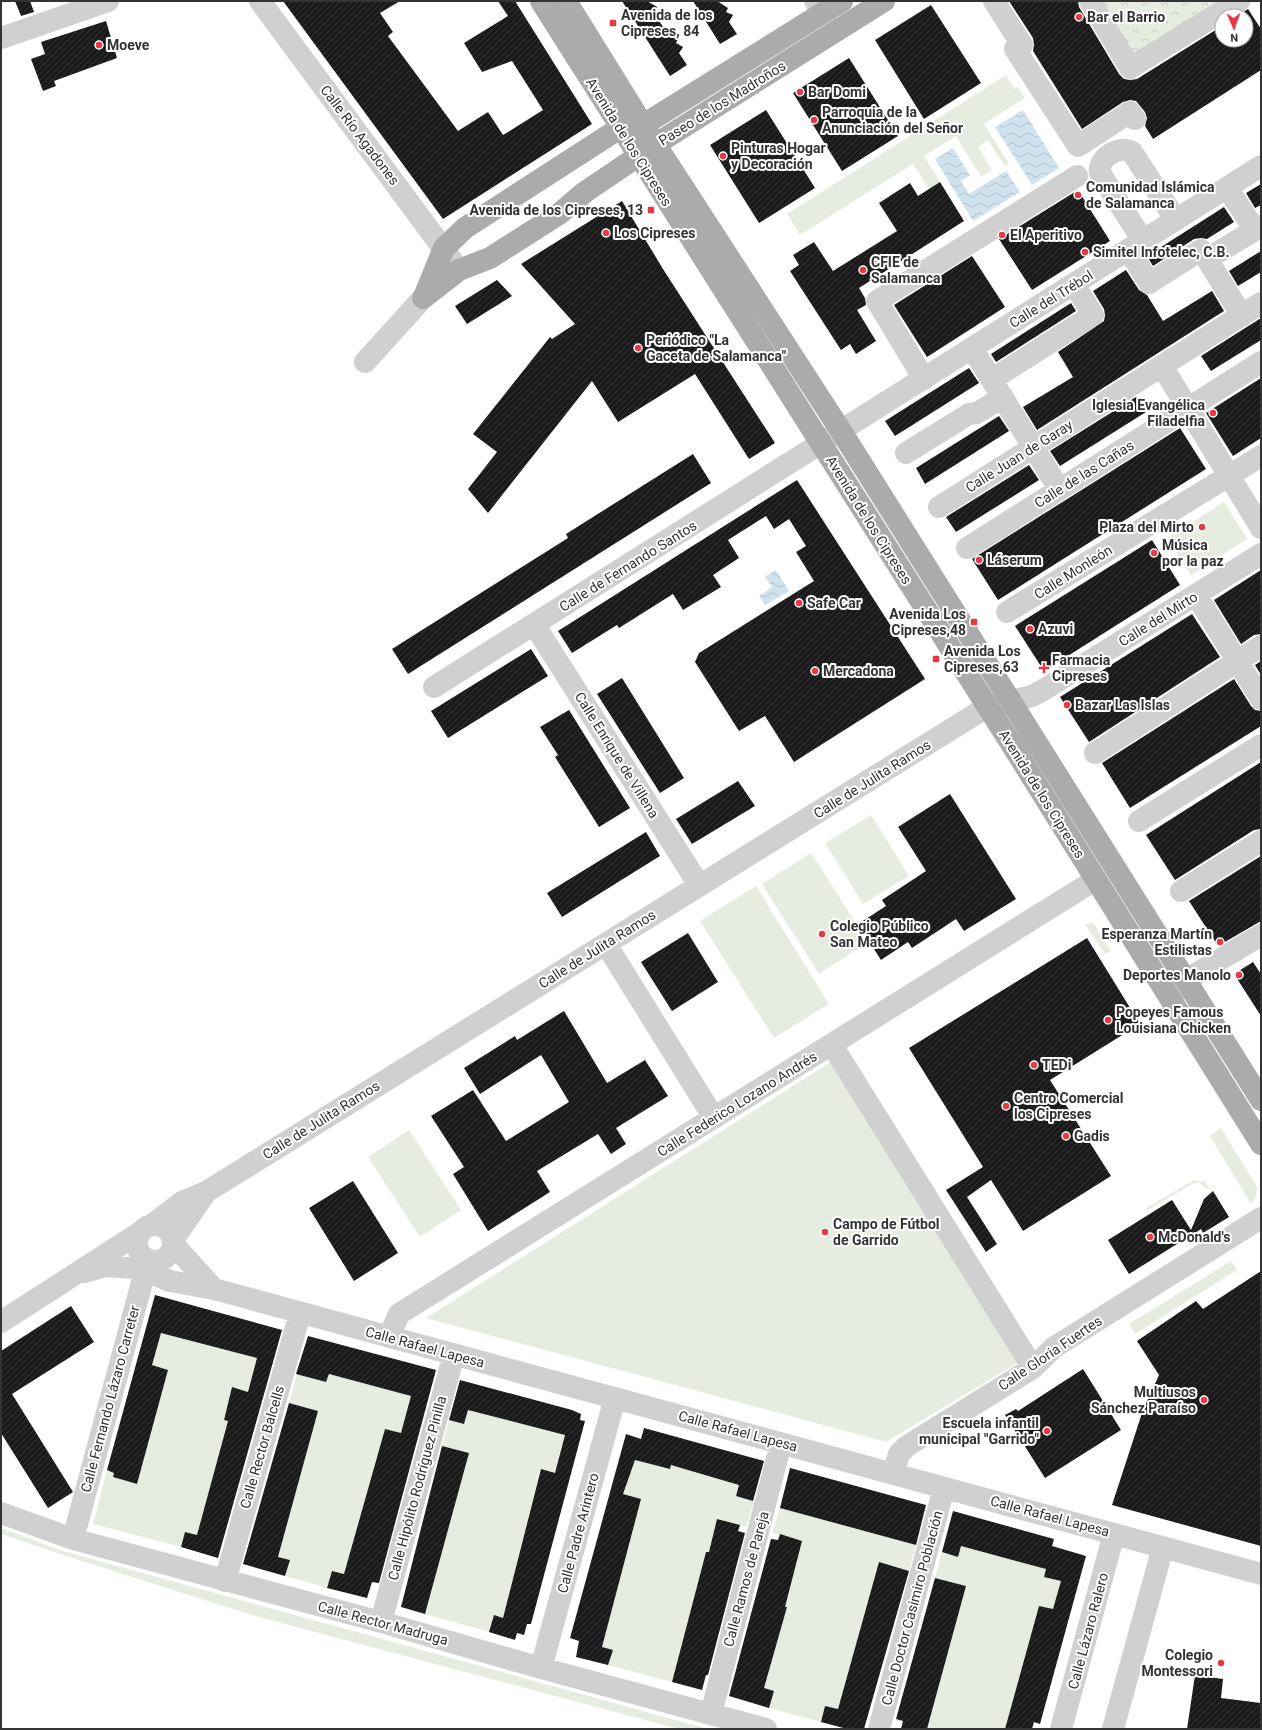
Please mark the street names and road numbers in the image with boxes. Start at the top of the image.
street label: Paseo de los Madroños [656,57,788,149]
street label: Avenida de los Cipreses [583,75,675,209]
street label: Calle Río Agadones [317,82,403,188]
street label: Calle del Trébol [1006,267,1096,331]
street label: Calle Juan de Garay [962,416,1076,495]
street label: Calle de las Cañas [1031,437,1137,511]
street label: Avenida de los Cipreses [823,453,915,587]
street label: Calle de Fernando Santos [556,517,700,615]
street label: Calle Monleón [1031,542,1115,602]
street label: Calle del Mirto [1116,588,1200,650]
street label: Calle Enrique de Villena [572,689,662,821]
street label: Avenida de los Cipreses [996,727,1088,861]
street label: Calle de Julita Ramos [811,736,933,822]
street label: Calle de Julita Ramos [536,906,658,992]
street label: Calle Federico Lozano Andrés [654,1048,820,1160]
street label: Calle de Julita Ramos [260,1077,382,1163]
street label: Calle Fernando Lázaro Carreter [77,1304,143,1494]
street label: Calle Gloria Fuertes [995,1312,1105,1394]
street label: Calle Rafael Lapesa [364,1323,486,1371]
street label: Calle Rector Balcells [237,1384,287,1510]
street label: Calle Hipólito Rodríguez Pinilla [385,1394,449,1582]
street label: Calle Rafael Lapesa [677,1407,799,1455]
street label: Calle Padre Arintero [554,1471,602,1595]
street label: Calle Rafael Lapesa [989,1492,1111,1540]
street label: Calle Ramos de Pareja [720,1509,772,1649]
street label: Calle Doctor Casimiro Población [878,1509,946,1707]
street label: Calle Lázaro Ralero [1065,1571,1111,1691]
street label: Calle Rector Madruga [316,1598,450,1648]

